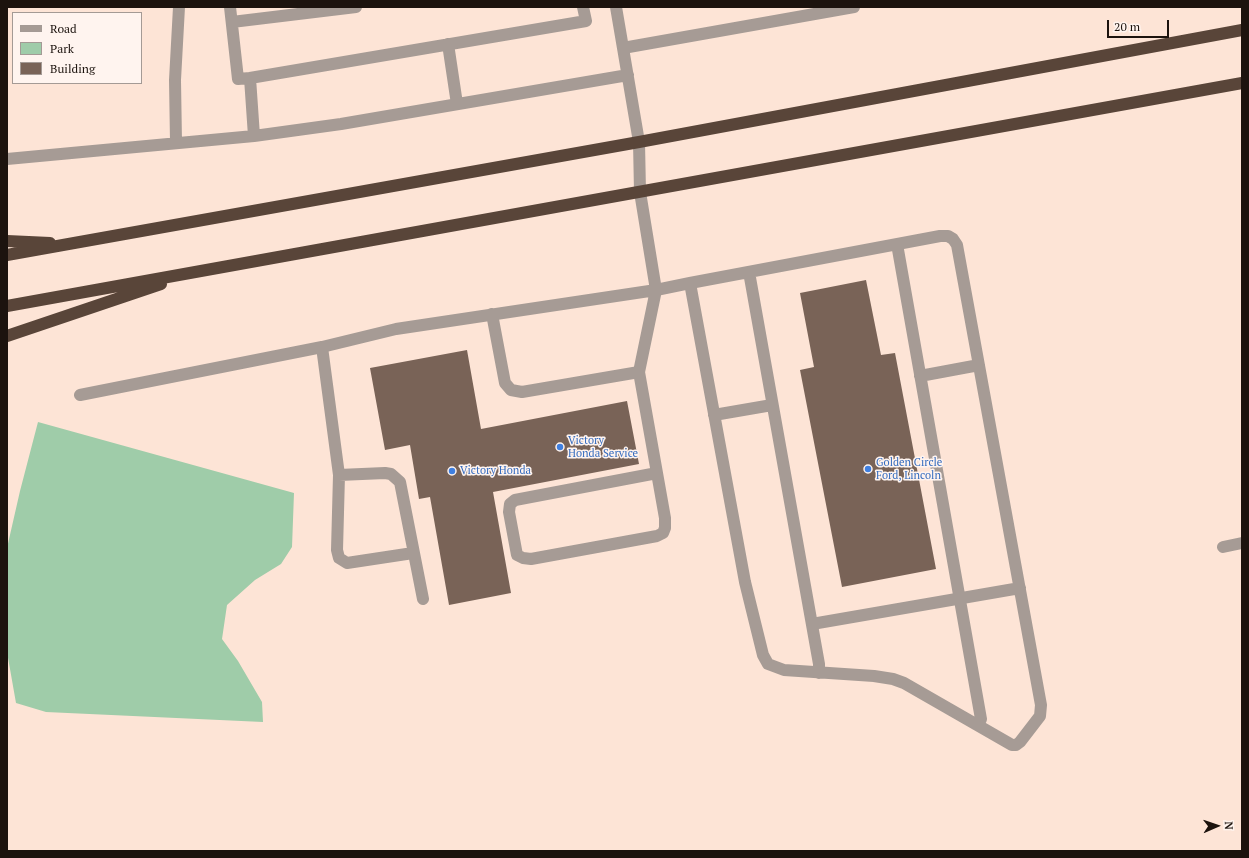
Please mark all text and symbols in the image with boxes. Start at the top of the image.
legend [12,12,142,84]
scale bar [1109,12,1171,38]
text: 20 m [1114,19,1140,34]
text: Road [50,21,77,36]
text: Park [50,41,74,56]
text: Building [50,61,95,76]
place label: Victory Honda Service [568,434,638,460]
marker: Victory Honda Service [555,442,565,452]
place label: Golden Circle Ford, Lincoln [876,456,942,482]
place label: Victory Honda [460,464,531,478]
marker: Golden Circle Ford, Lincoln [863,464,873,474]
marker: Victory Honda [447,466,457,476]
north arrow [1197,806,1237,846]
text: N [1222,821,1236,830]

